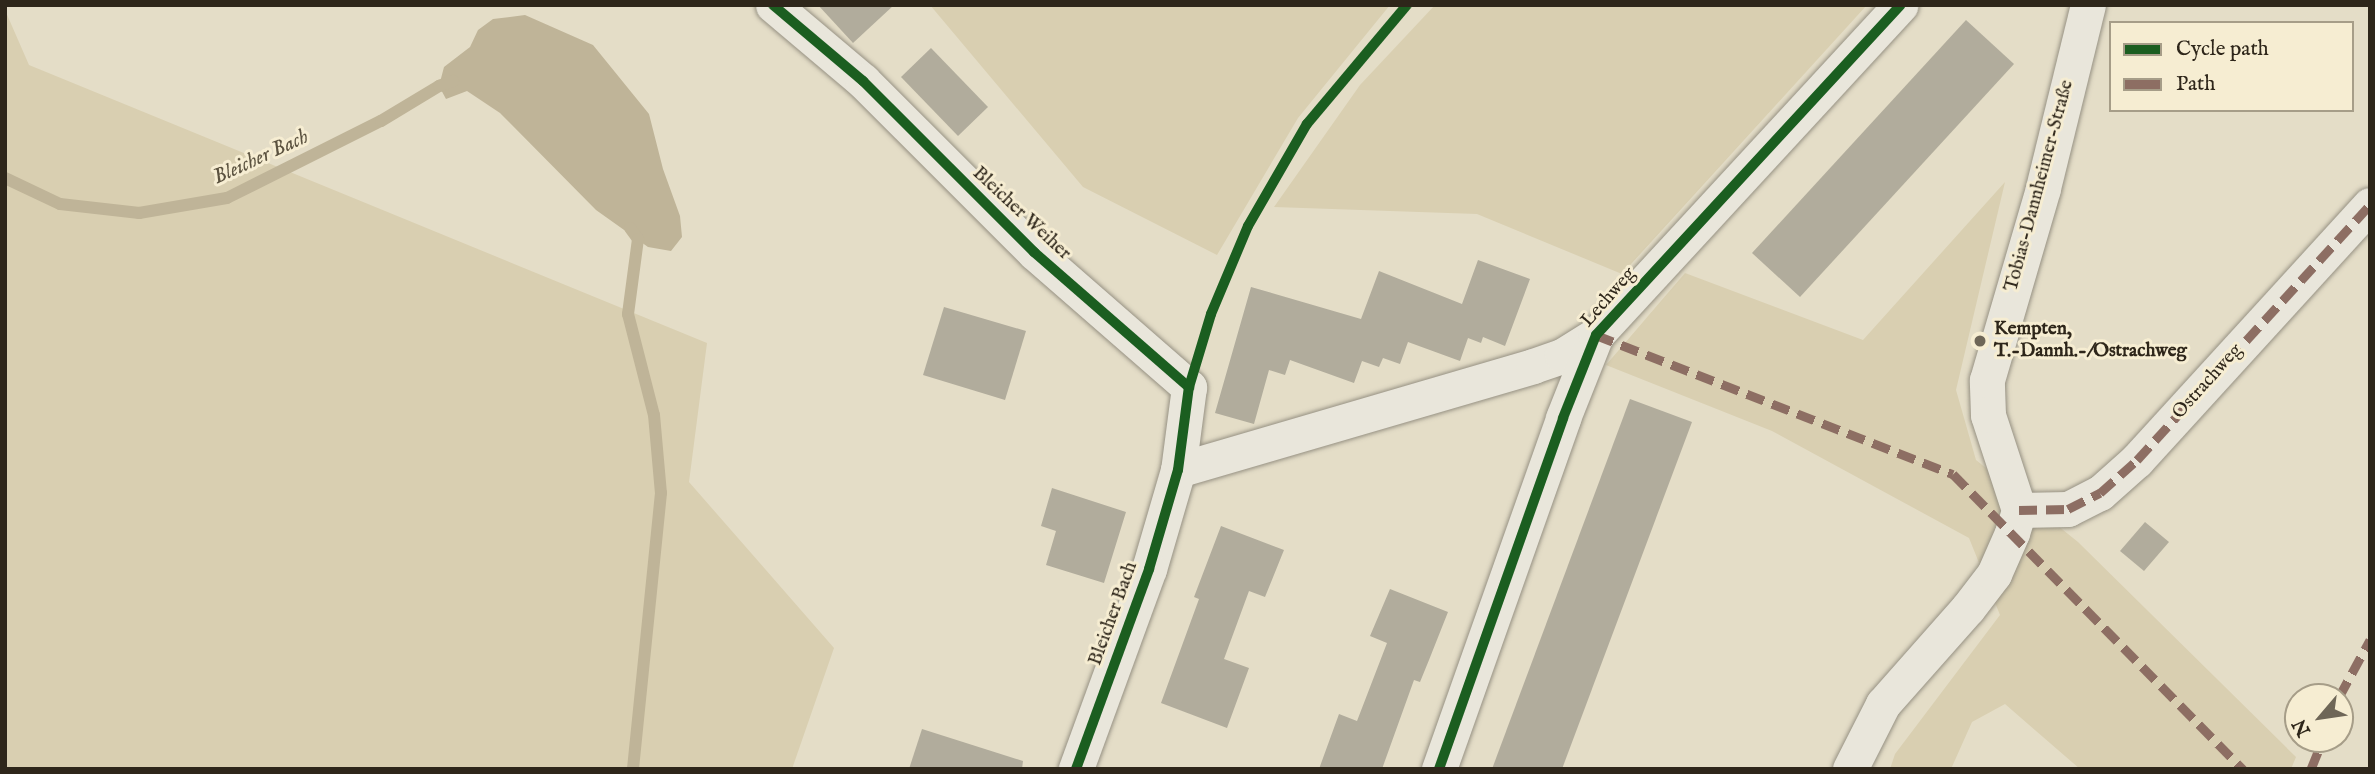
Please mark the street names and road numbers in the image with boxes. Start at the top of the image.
street label: Tobias-Dannheimer-Straße [2001,78,2079,294]
street label: Bleicher Weiher [967,163,1075,265]
street label: Lechweg [1577,263,1641,333]
street label: Ostrachweg [2168,340,2248,424]
street label: Bleicher Bach [1085,559,1143,669]

